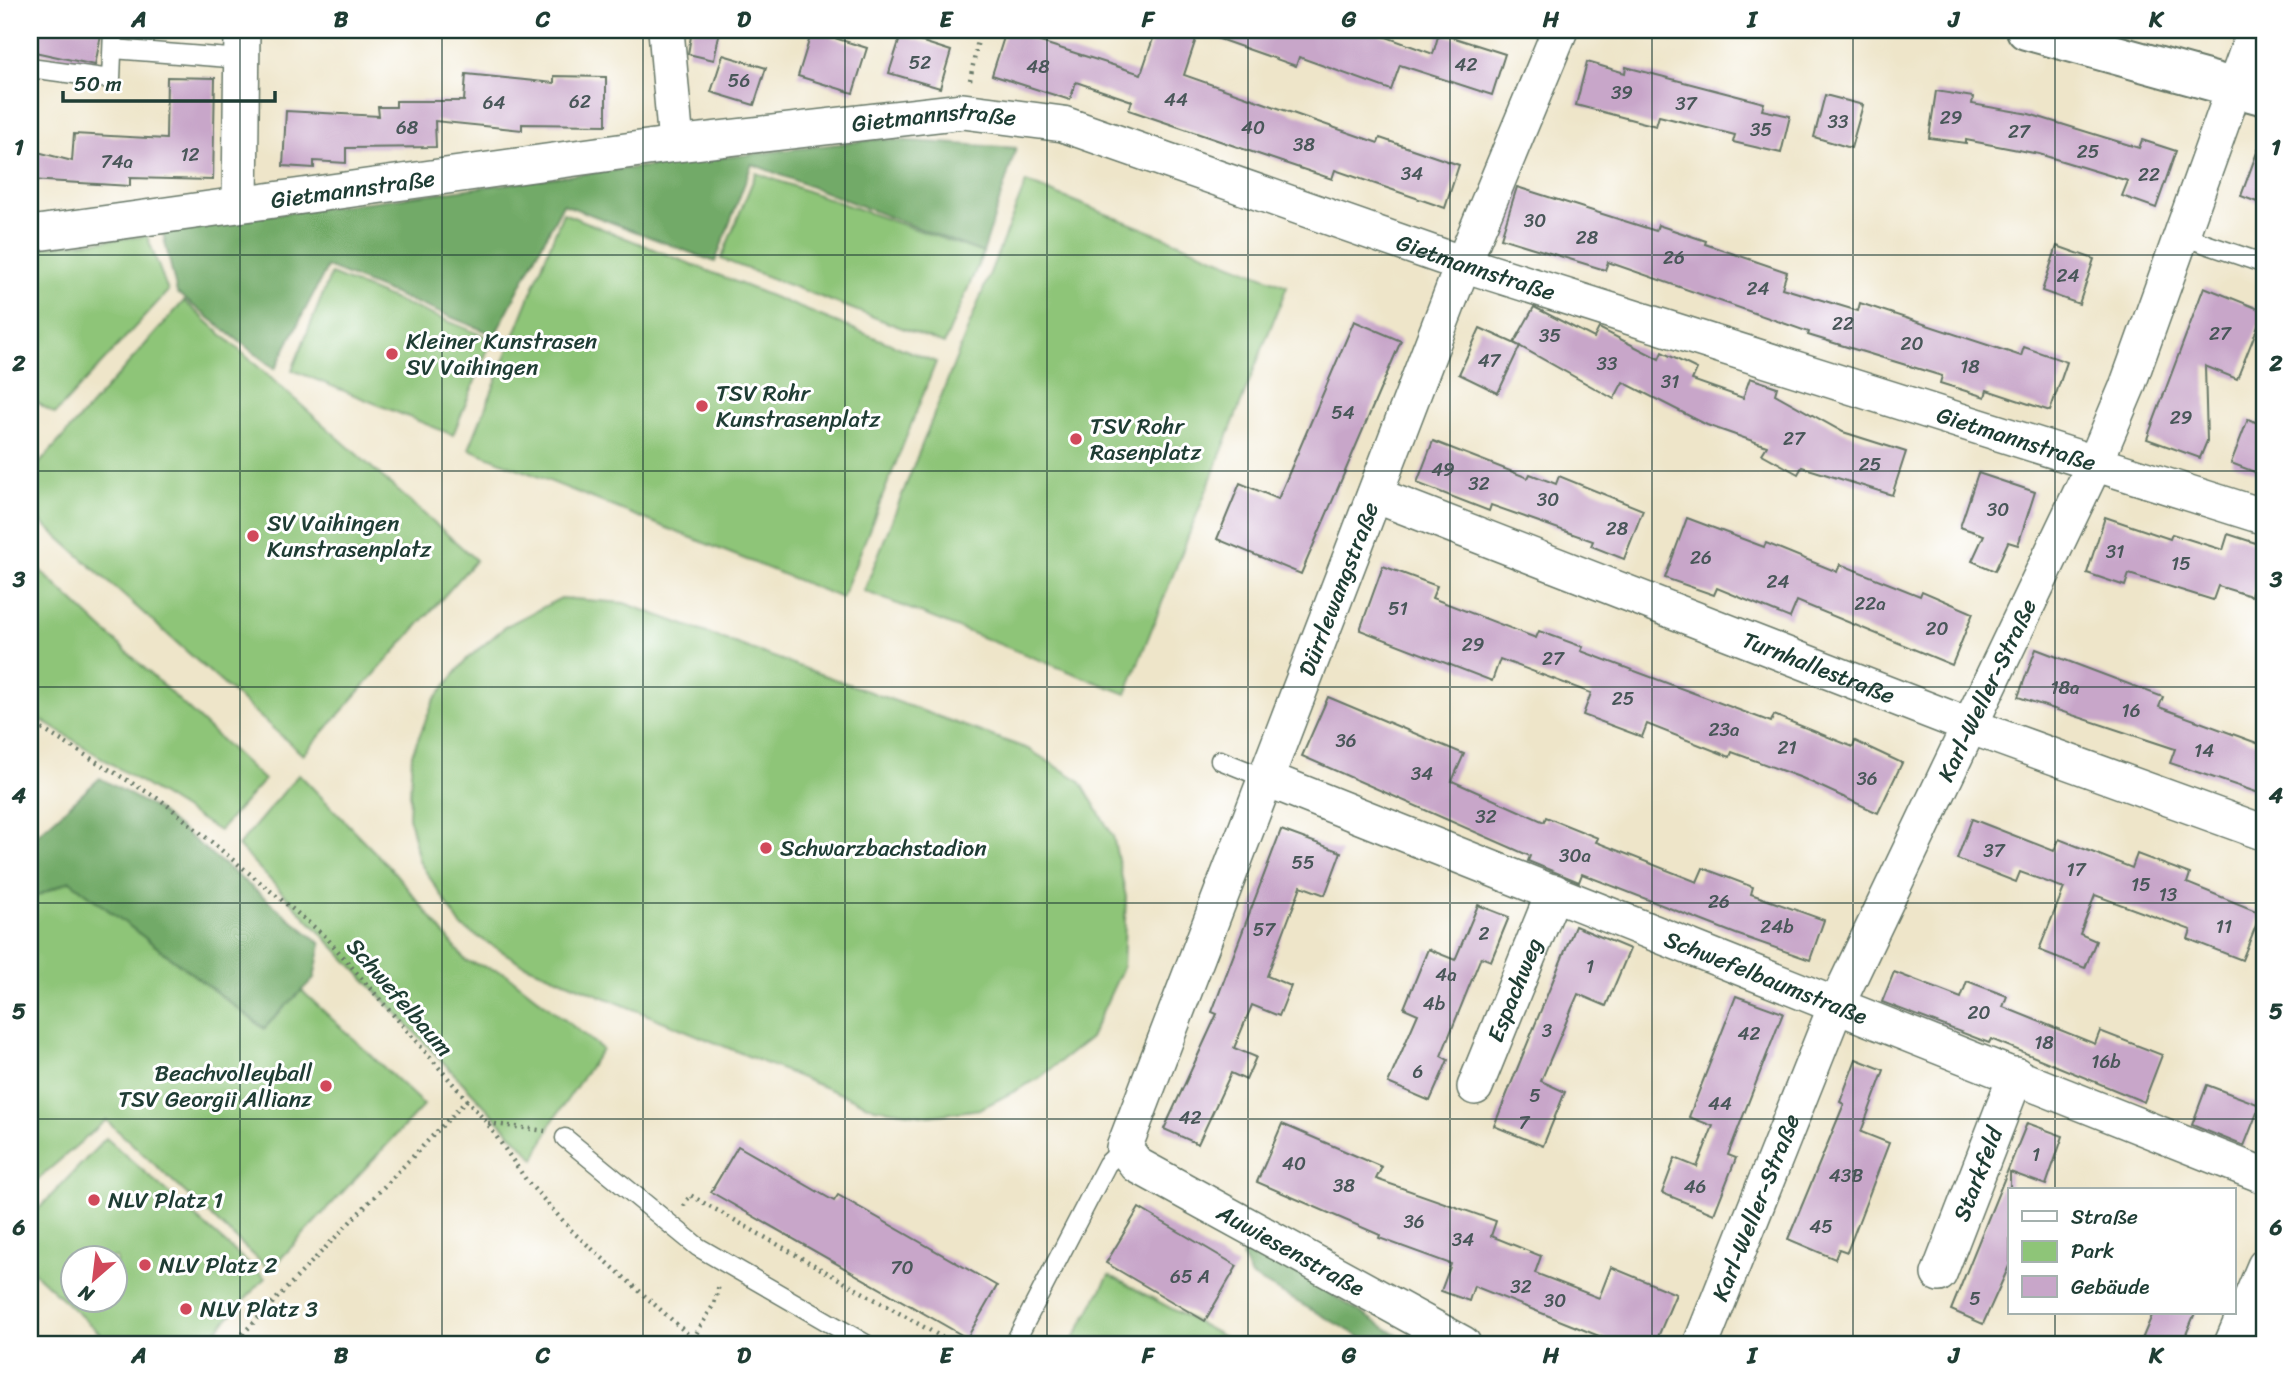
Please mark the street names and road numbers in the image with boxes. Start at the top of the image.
street label: Gietmannstraße [850,91,1019,145]
street label: Gietmannstraße [268,158,438,221]
street label: Gietmannstraße [1391,222,1561,313]
street label: Gietmannstraße [1931,395,2101,484]
street label: Dürrlewangstraße [1287,496,1391,683]
street label: Karl-Weller-Straße [1926,592,2049,789]
street label: Turnhallestraße [1736,620,1901,716]
street label: Schwefelbaumstraße [1658,919,1874,1037]
street label: Schwefelbaum [336,928,464,1067]
street label: Espachweg [1475,931,1555,1049]
street label: Karl-Weller-Straße [1700,1108,1812,1308]
street label: Starkfeld [1941,1119,2016,1228]
street label: Auwiesenstraße [1208,1192,1373,1308]

